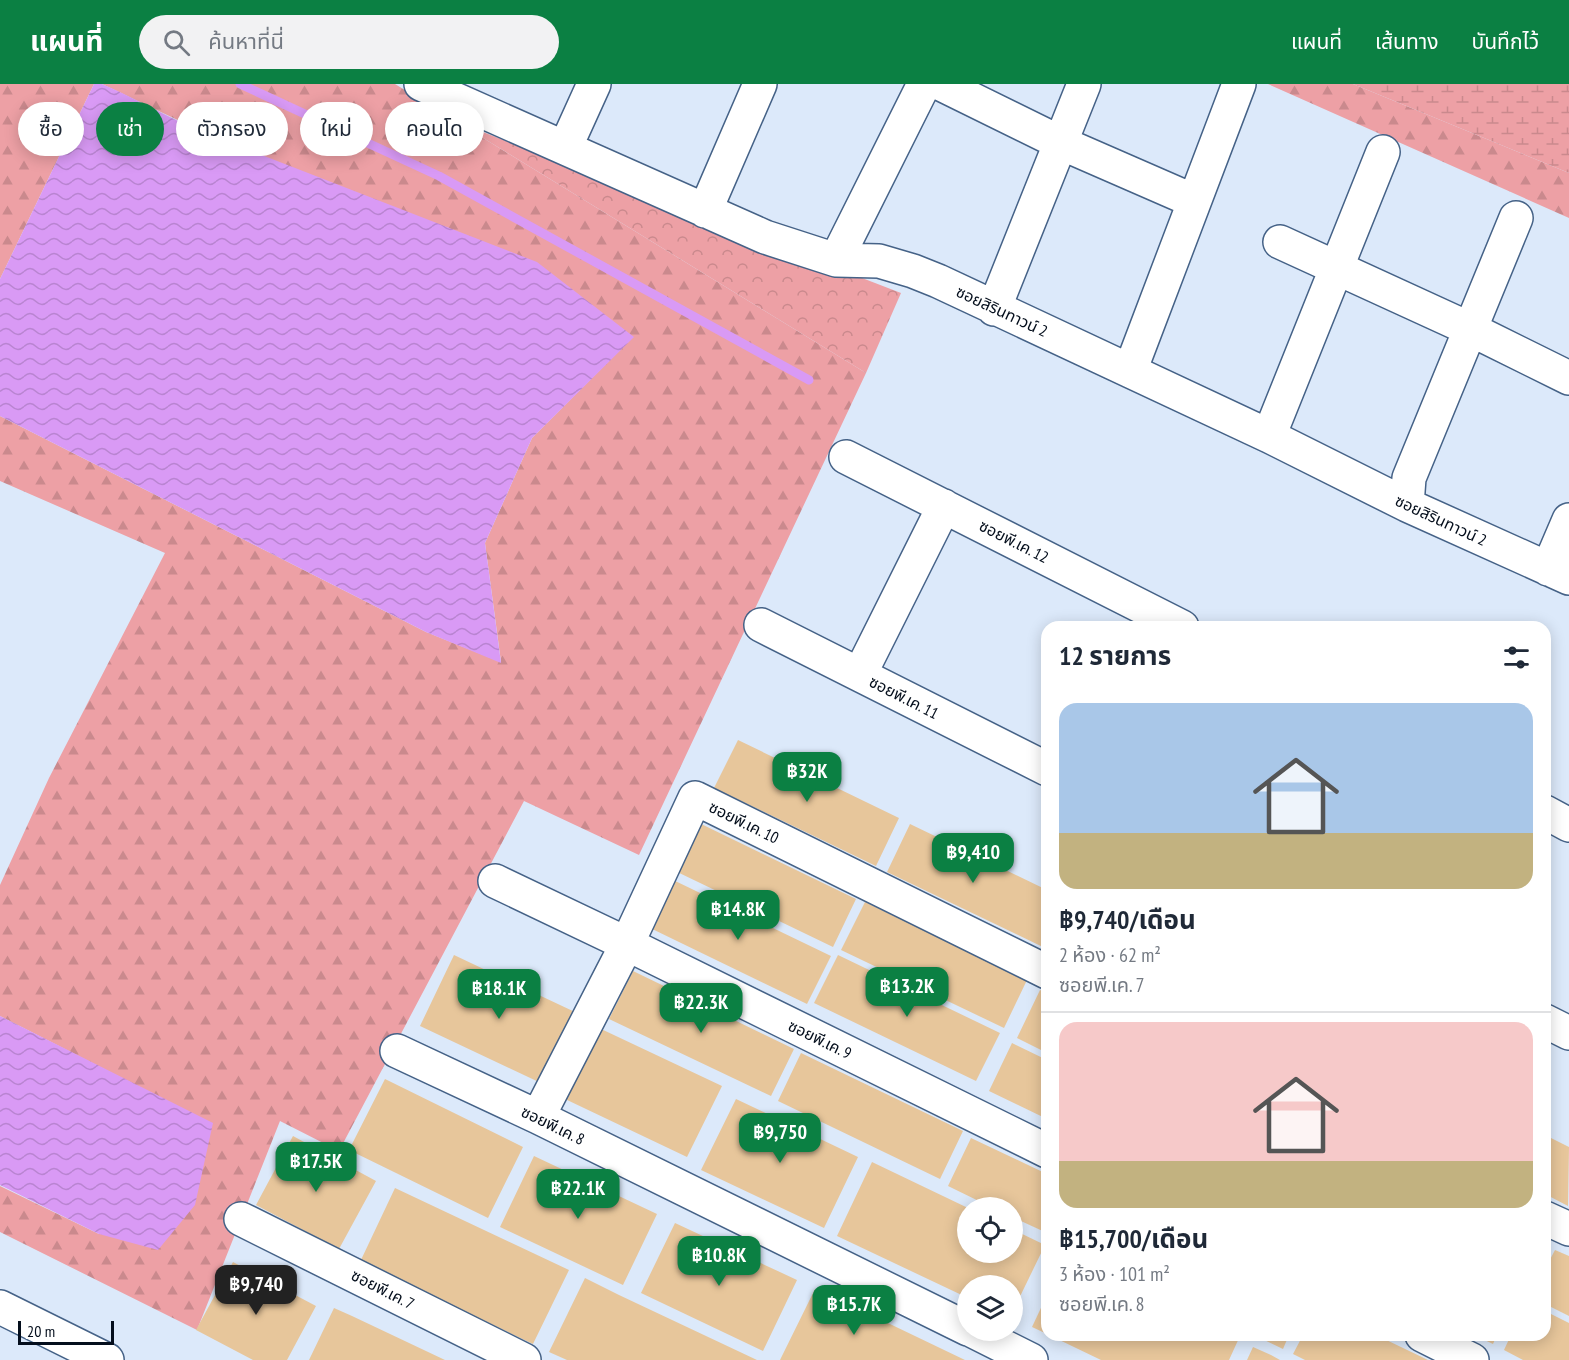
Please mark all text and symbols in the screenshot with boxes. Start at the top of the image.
search box [139,15,559,69]
text: แผนที่ [30,22,103,59]
icon: search [160,26,193,59]
text: ค้นหาที่นี่ [208,27,284,55]
text: แผนที่ [1291,28,1342,55]
text: เส้นทาง [1375,28,1439,55]
text: บันทึกไว้ [1472,28,1539,55]
chip: ซื้อ [18,102,84,156]
chip: เช่า [96,102,164,156]
chip: ตัวกรอง [176,102,288,156]
chip: ใหม่ [300,102,373,156]
chip: คอนโด [385,102,484,156]
street label: ซอยสิรินทาวน์ 2 [953,281,1051,341]
street label: ซอยสิรินทาวน์ 2 [1392,490,1490,550]
street label: ซอยพี.เค. 12 [976,515,1052,567]
text: 12 รายการ [1059,639,1171,672]
icon: filters [1500,641,1533,674]
street label: ซอยพี.เค. 11 [866,671,942,723]
icon: home [1242,742,1350,850]
pin: ฿32K [771,752,843,803]
text: ฿32K [786,758,828,784]
street label: ซอยพี.เค. 10 [706,796,782,848]
pin: ฿9,410 [924,833,1022,884]
text: ฿9,410 [946,839,1000,865]
pin: ฿14.8K [689,890,787,941]
text: ฿14.8K [711,896,765,922]
text: ฿9,740/เดือน [1059,903,1196,936]
text: 2 ห้อง · 62 m² [1059,942,1161,968]
pin: ฿13.2K [858,967,956,1018]
pin: ฿18.1K [450,969,548,1020]
text: ซอยพี.เค. 7 [1059,972,1144,998]
text: ฿13.2K [880,973,934,999]
text: ฿18.1K [472,975,526,1001]
pin: ฿22.3K [652,983,750,1034]
text: ฿22.3K [674,989,728,1015]
street label: ซอยพี.เค. 9 [785,1015,855,1063]
icon: home [1242,1061,1350,1169]
street label: ซอยพี.เค. 8 [518,1101,588,1149]
pin: ฿9,750 [731,1113,829,1164]
text: ฿9,750 [753,1119,807,1145]
pin: ฿17.5K [267,1142,365,1193]
text: ฿17.5K [290,1148,342,1174]
pin: ฿22.1K [529,1169,627,1220]
text: ฿22.1K [551,1175,605,1201]
map controls [957,1197,1023,1341]
button: locate [957,1197,1023,1263]
text: ฿15,700/เดือน [1059,1222,1208,1255]
pin: ฿10.8K [670,1236,768,1287]
text: ฿10.8K [692,1242,746,1268]
text: 3 ห้อง · 101 m² [1059,1261,1170,1287]
pin: ฿9,740 [207,1265,305,1316]
street label: ซอยพี.เค. 7 [348,1265,418,1313]
text: ฿9,740 [229,1271,283,1297]
button: layers [957,1275,1023,1341]
pin: ฿15.7K [805,1285,903,1336]
text: ฿15.7K [827,1291,881,1317]
text: ซอยพี.เค. 8 [1059,1291,1144,1317]
scale bar [18,1318,114,1346]
text: 20 m [27,1321,55,1341]

